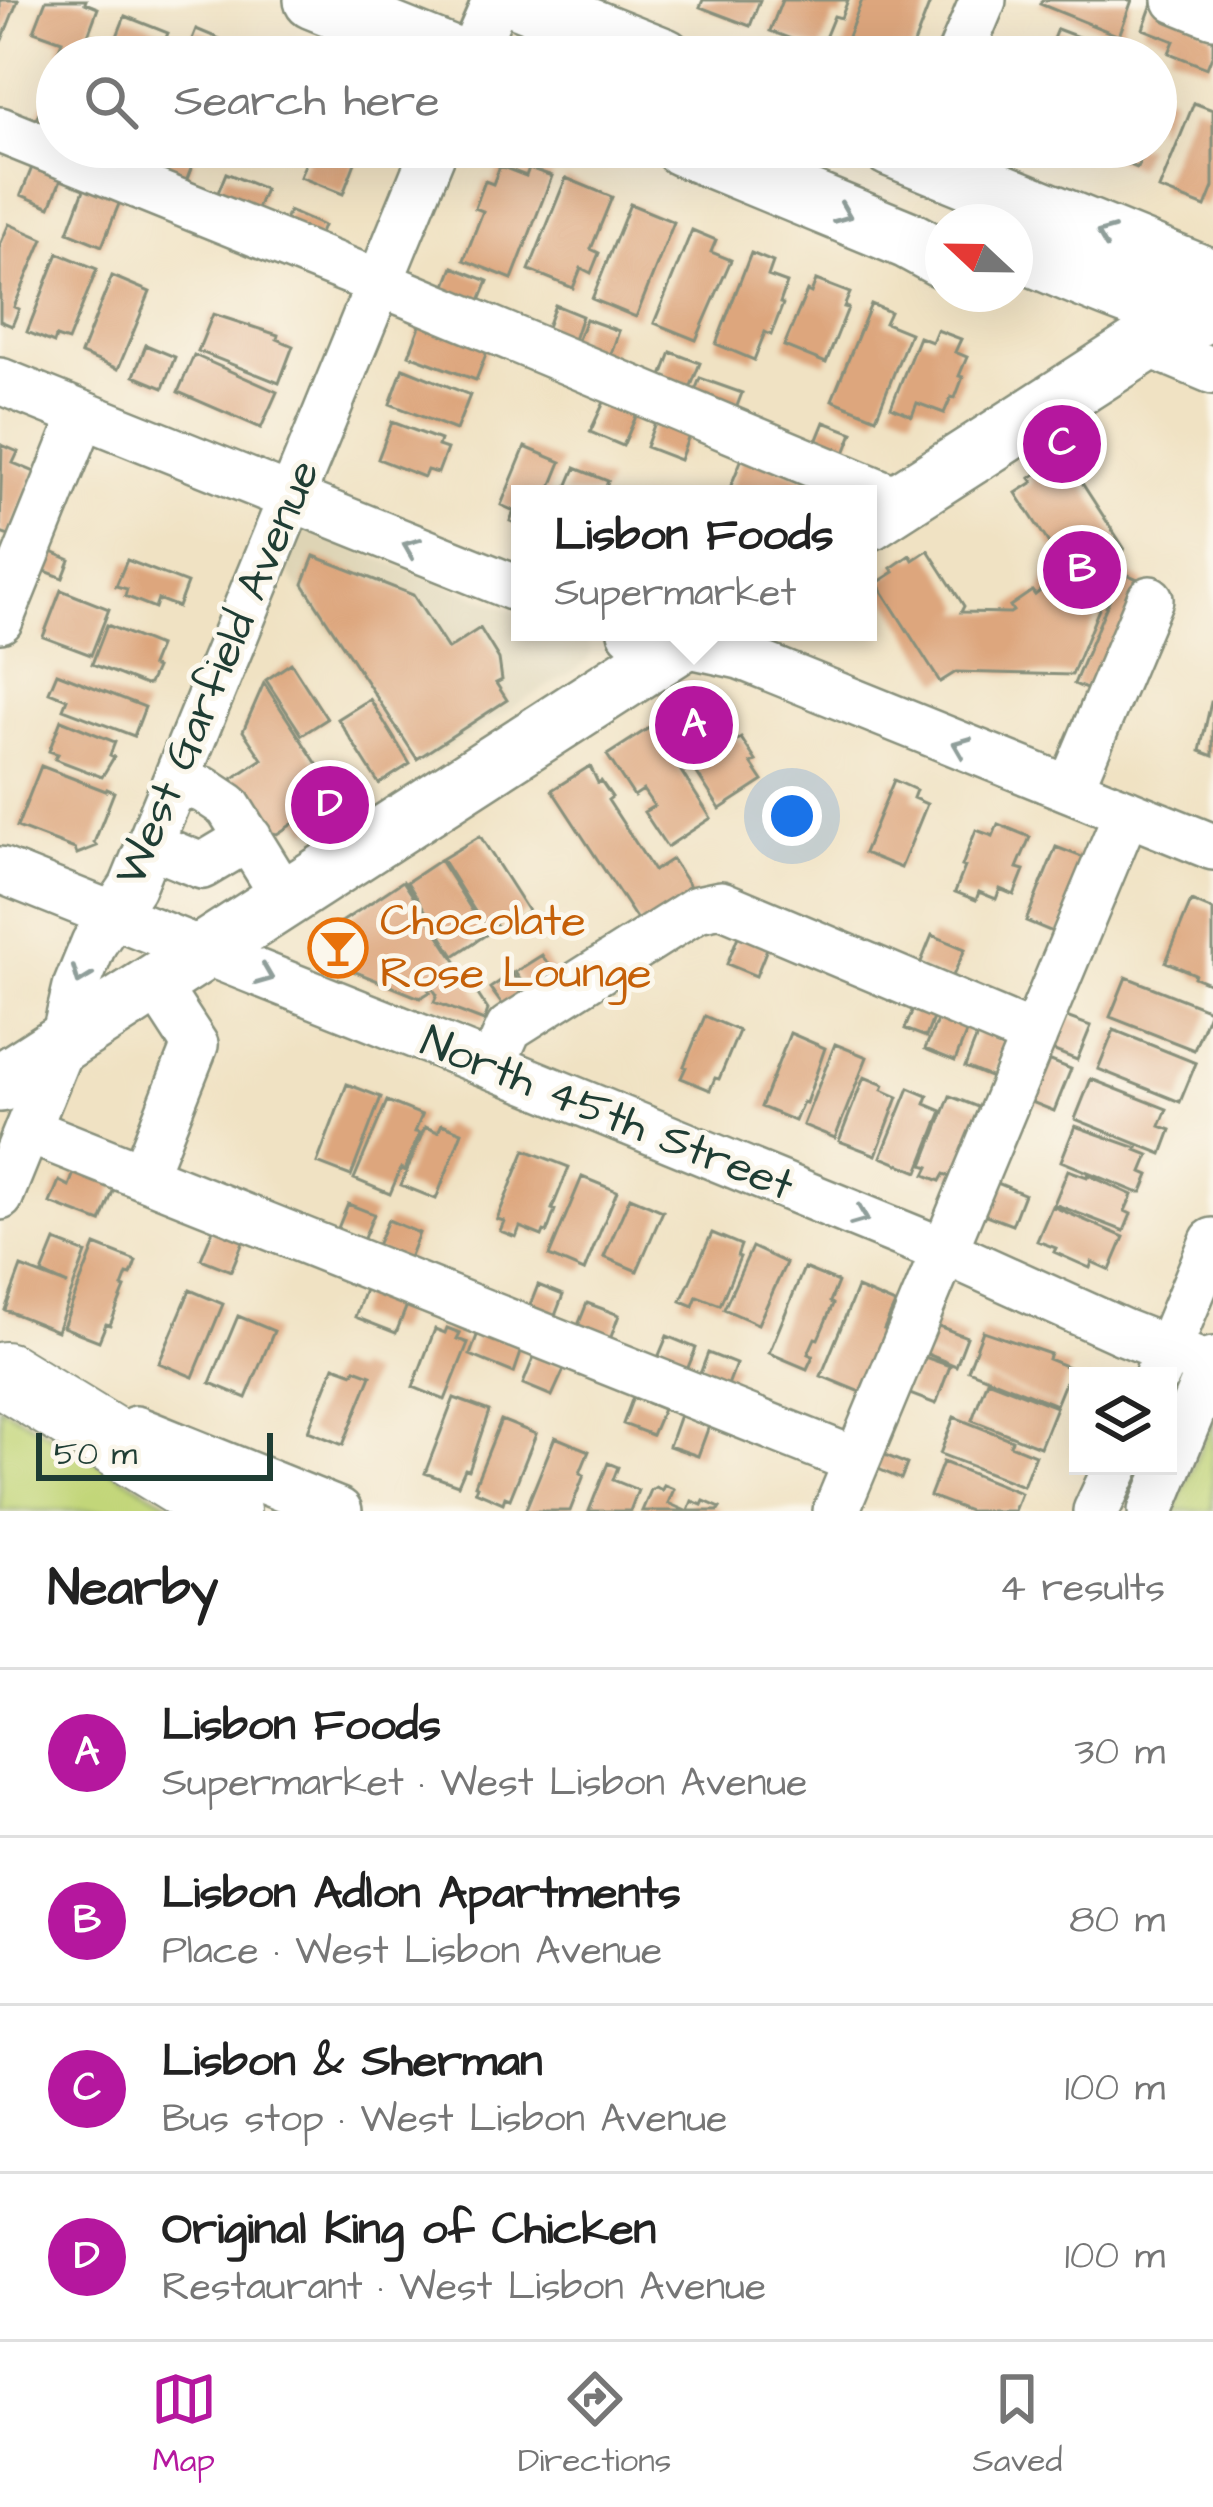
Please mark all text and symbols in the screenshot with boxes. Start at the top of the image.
search box [36,36,1177,168]
icon: search [78,69,144,135]
text: Search here [174,71,440,133]
one-way arrow [831,200,852,224]
north arrow [925,204,1033,312]
one-way arrow [1095,225,1116,249]
pin: C [1023,399,1101,489]
street label: West Garfield Avenue [100,451,336,895]
popup [511,485,877,641]
text: Lisbon Foods [554,505,834,567]
pin: B [1043,525,1121,615]
one-way arrow [402,537,423,561]
text: Supermarket [554,567,796,621]
pin: A [655,680,733,770]
one-way arrow [952,735,973,760]
pin: D [291,760,369,850]
your location [762,786,822,846]
place label: Chocolate Rose Lounge [380,891,652,1005]
bar icon: Chocolate Rose Lounge [307,917,369,979]
one-way arrow [253,962,274,986]
one-way arrow [71,965,95,986]
street label: North 45th Street [412,1011,802,1217]
one-way arrow [848,1203,869,1227]
map controls [1069,1367,1177,1475]
button: layers [1069,1367,1177,1475]
scale bar [36,1427,273,1480]
text: 50 m [54,1431,137,1477]
text: Nearby [48,1554,218,1625]
text: 4 results [999,1562,1165,1616]
text: Lisbon Foods [162,1695,441,1757]
text: A [75,1726,99,1780]
text: 30 m [1075,1726,1165,1780]
text: Supermarket · West Lisbon Avenue [162,1757,807,1811]
text: Lisbon Adlon Apartments [162,1863,681,1925]
text: B [73,1894,101,1948]
text: 80 m [1069,1894,1165,1948]
text: Place · West Lisbon Avenue [162,1925,662,1979]
text: Lisbon & Sherman [162,2031,543,2093]
text: C [73,2062,101,2116]
text: 100 m [1065,2062,1165,2116]
text: Bus stop · West Lisbon Avenue [162,2093,727,2147]
text: Original King of Chicken [162,2199,656,2261]
text: D [74,2230,100,2284]
text: 100 m [1065,2230,1165,2284]
text: Restaurant · West Lisbon Avenue [162,2261,766,2315]
tab: Map [151,2366,217,2484]
tab: Directions [518,2366,671,2484]
tab: Saved [972,2366,1062,2484]

